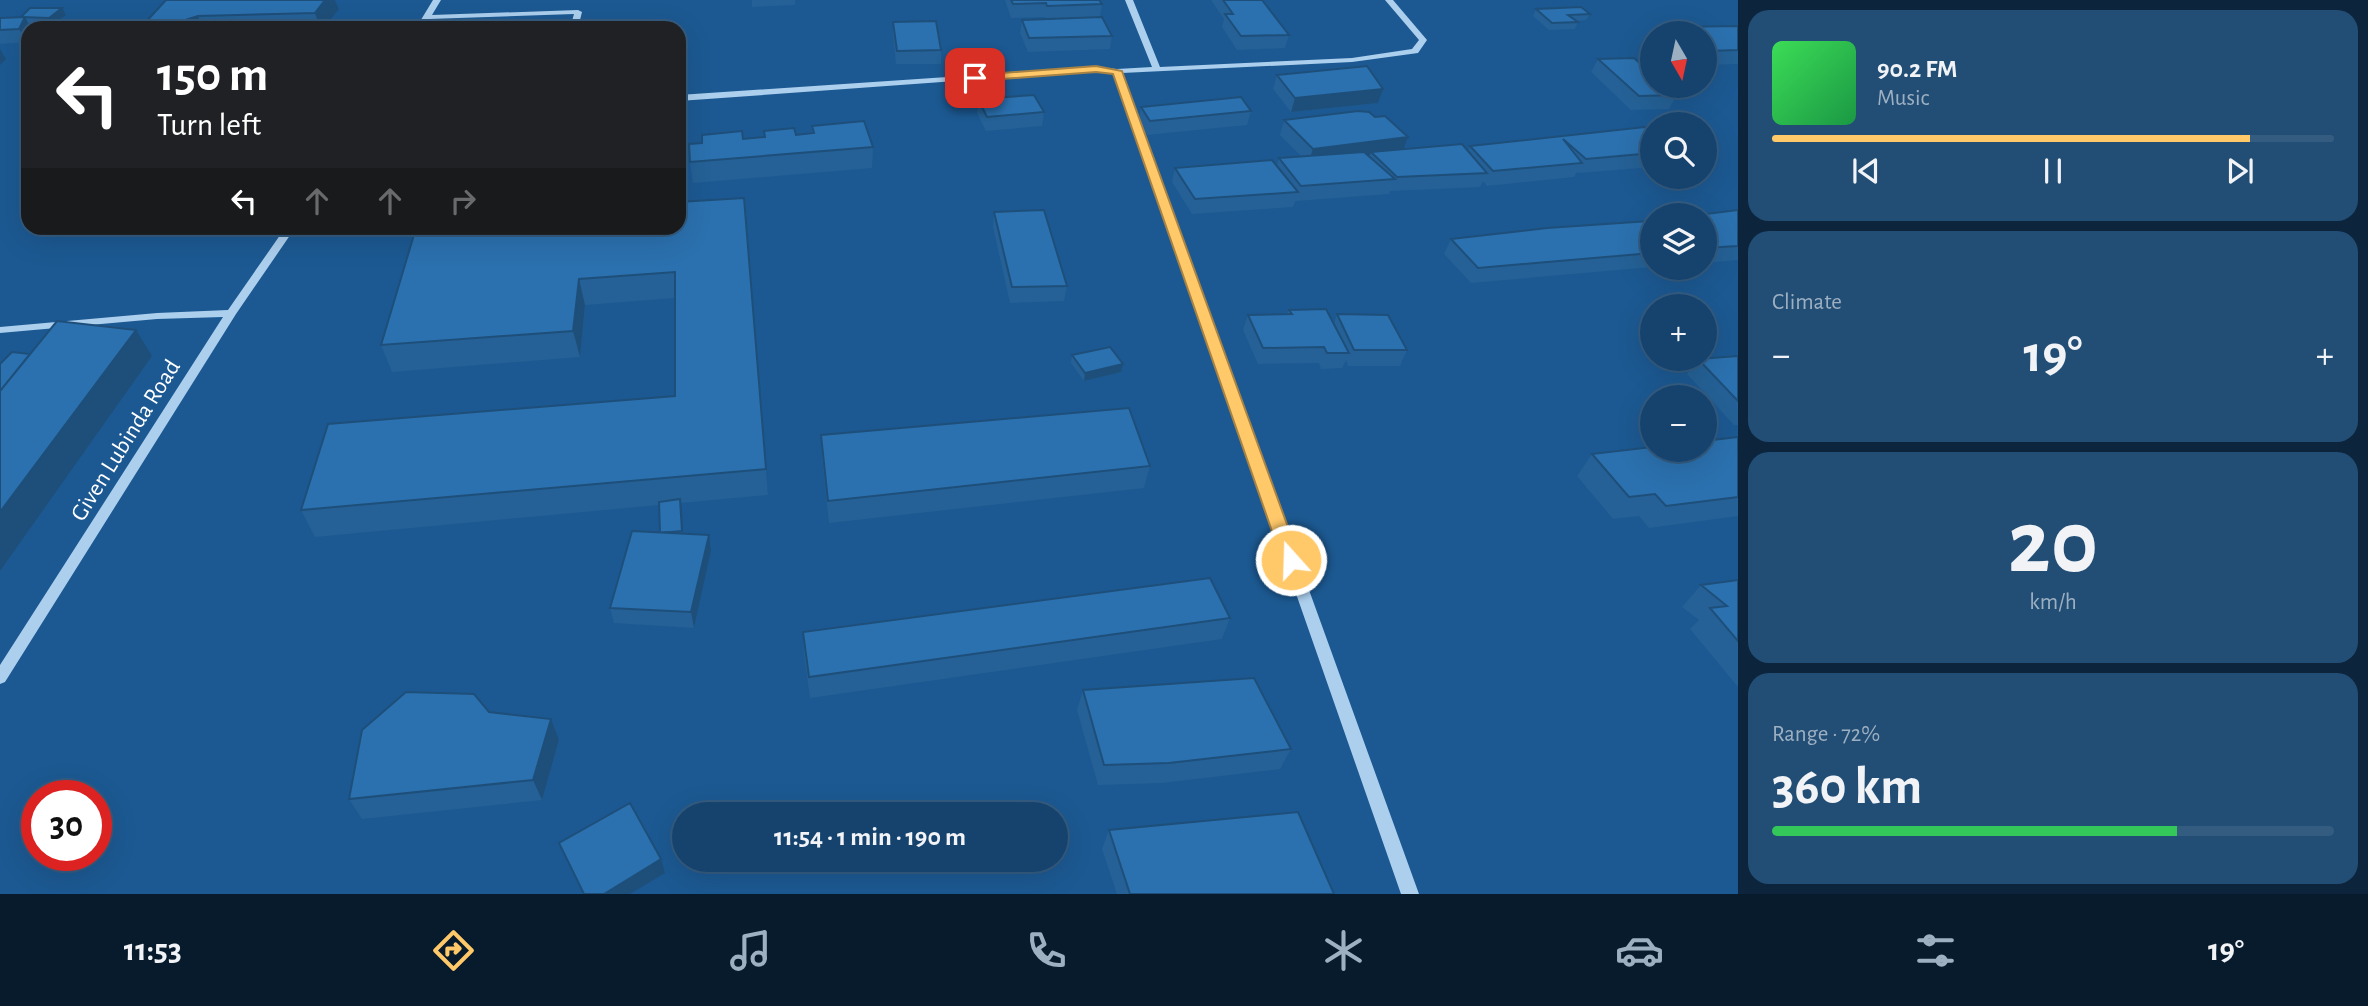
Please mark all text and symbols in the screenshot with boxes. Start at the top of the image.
north arrow [1640,21,1717,98]
map controls [1640,21,1717,462]
pin [945,48,1005,108]
icon: left [42,49,133,140]
text: 150 m [157,51,268,100]
text: 90.2 FM [1877,56,1958,82]
icon: arrive [956,59,994,97]
text: Music [1877,87,1929,110]
text: Turn left [157,109,261,141]
button: search [1640,112,1717,189]
icon: previous [1847,152,1885,190]
icon: pause [2034,152,2072,190]
icon: next [2221,152,2259,190]
icon: left [225,182,263,220]
icon: ahead [298,182,336,220]
icon: ahead [371,182,409,220]
icon: right [444,182,482,220]
button: layers [1640,203,1717,280]
text: Climate [1772,291,1842,314]
button: + [1640,294,1717,371]
text: 19° [2023,329,2083,381]
text: − [1772,337,1790,375]
text: + [2316,337,2334,375]
street label: Given Lubinda Road [67,356,185,525]
button: − [1640,385,1717,462]
text: 20 [2008,498,2098,589]
position arrow [1254,523,1328,597]
text: km/h [2029,591,2077,614]
text: Range · 72% [1772,723,1880,746]
text: 360 km [1772,761,1922,813]
speed limit sign: 30 [21,780,112,871]
text: 11:54 · 1 min · 190 m [774,824,966,850]
icon: directions [429,926,478,975]
icon: music [726,926,775,975]
icon: phone [1022,926,1071,975]
icon: climate [1319,926,1368,975]
icon: car [1615,926,1664,975]
icon: filters [1911,926,1960,975]
text: 11:53 [124,934,182,966]
text: 19° [2208,934,2244,966]

